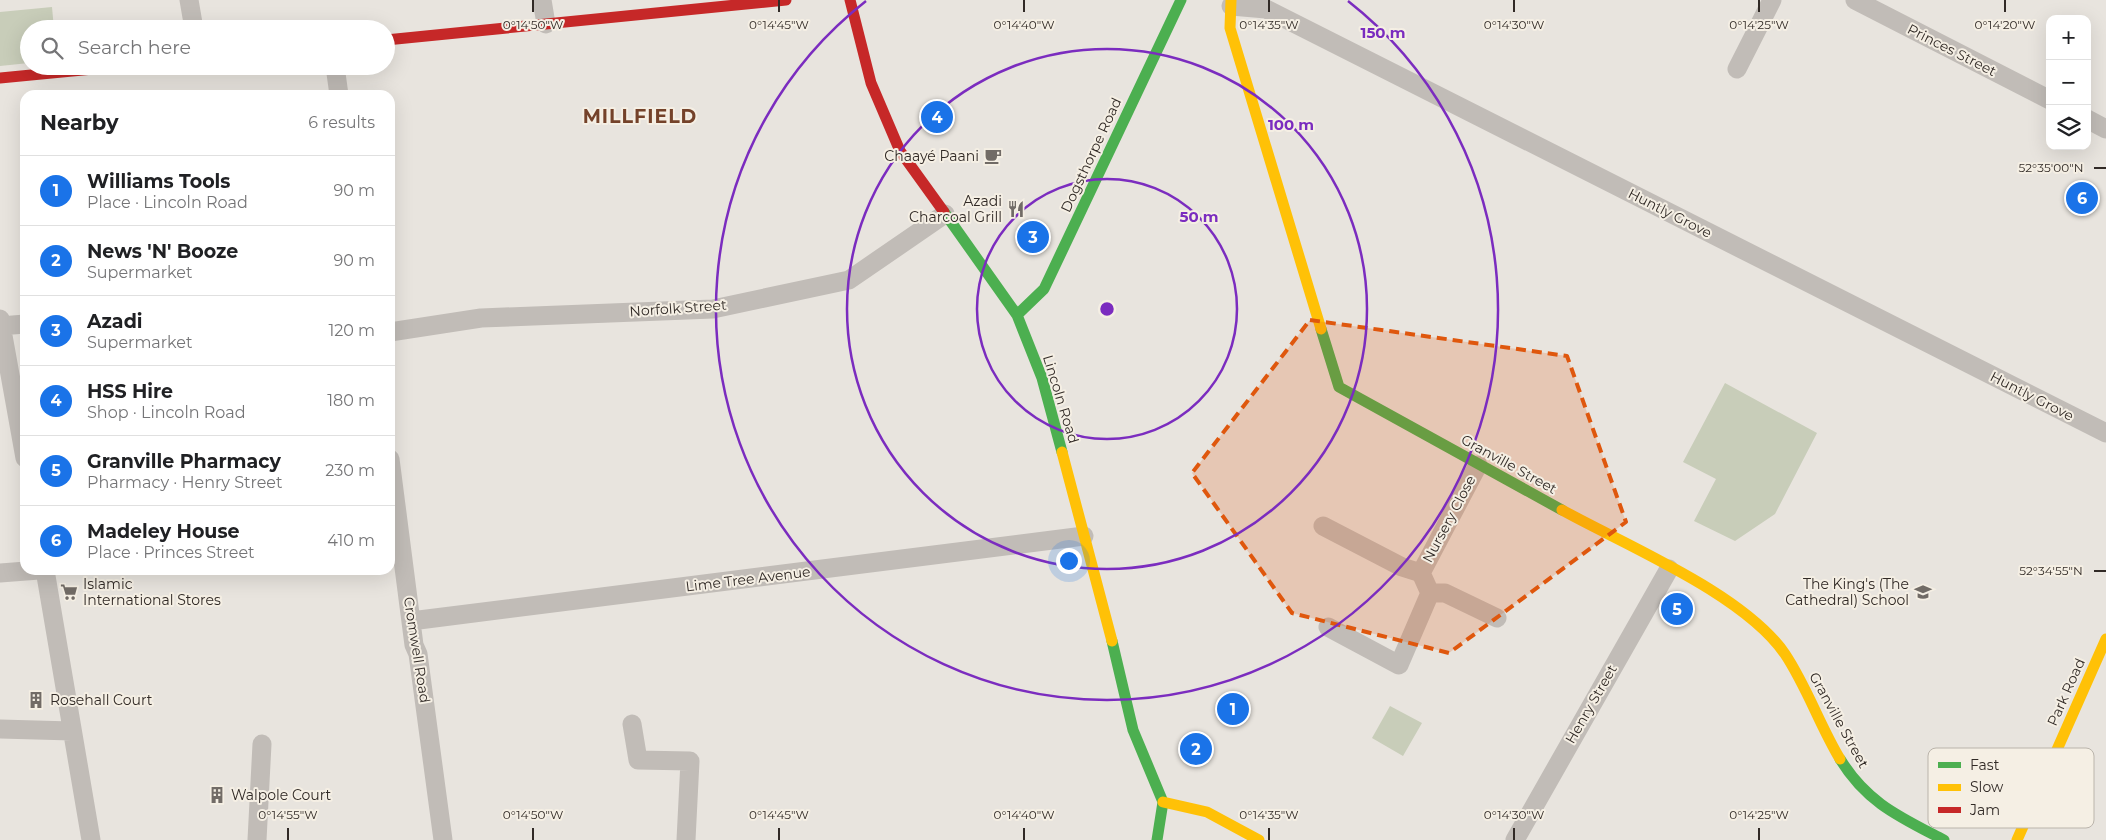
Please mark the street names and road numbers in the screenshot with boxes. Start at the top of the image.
street label: Princes Street [1904,20,2000,80]
street label: Dogsthorpe Road [1057,95,1125,215]
street label: Huntly Grove [1625,184,1715,242]
street label: Norfolk Street [629,296,727,320]
street label: Lincoln Road [1039,353,1083,445]
street label: Huntly Grove [1987,367,2077,425]
street label: Granville Street [1458,430,1560,498]
street label: Nursery Close [1418,472,1480,566]
street label: Lime Tree Avenue [685,562,811,596]
street label: Cromwell Road [400,596,434,704]
street label: Park Road [2043,655,2089,729]
street label: Henry Street [1561,661,1621,747]
street label: Granville Street [1805,669,1873,771]

